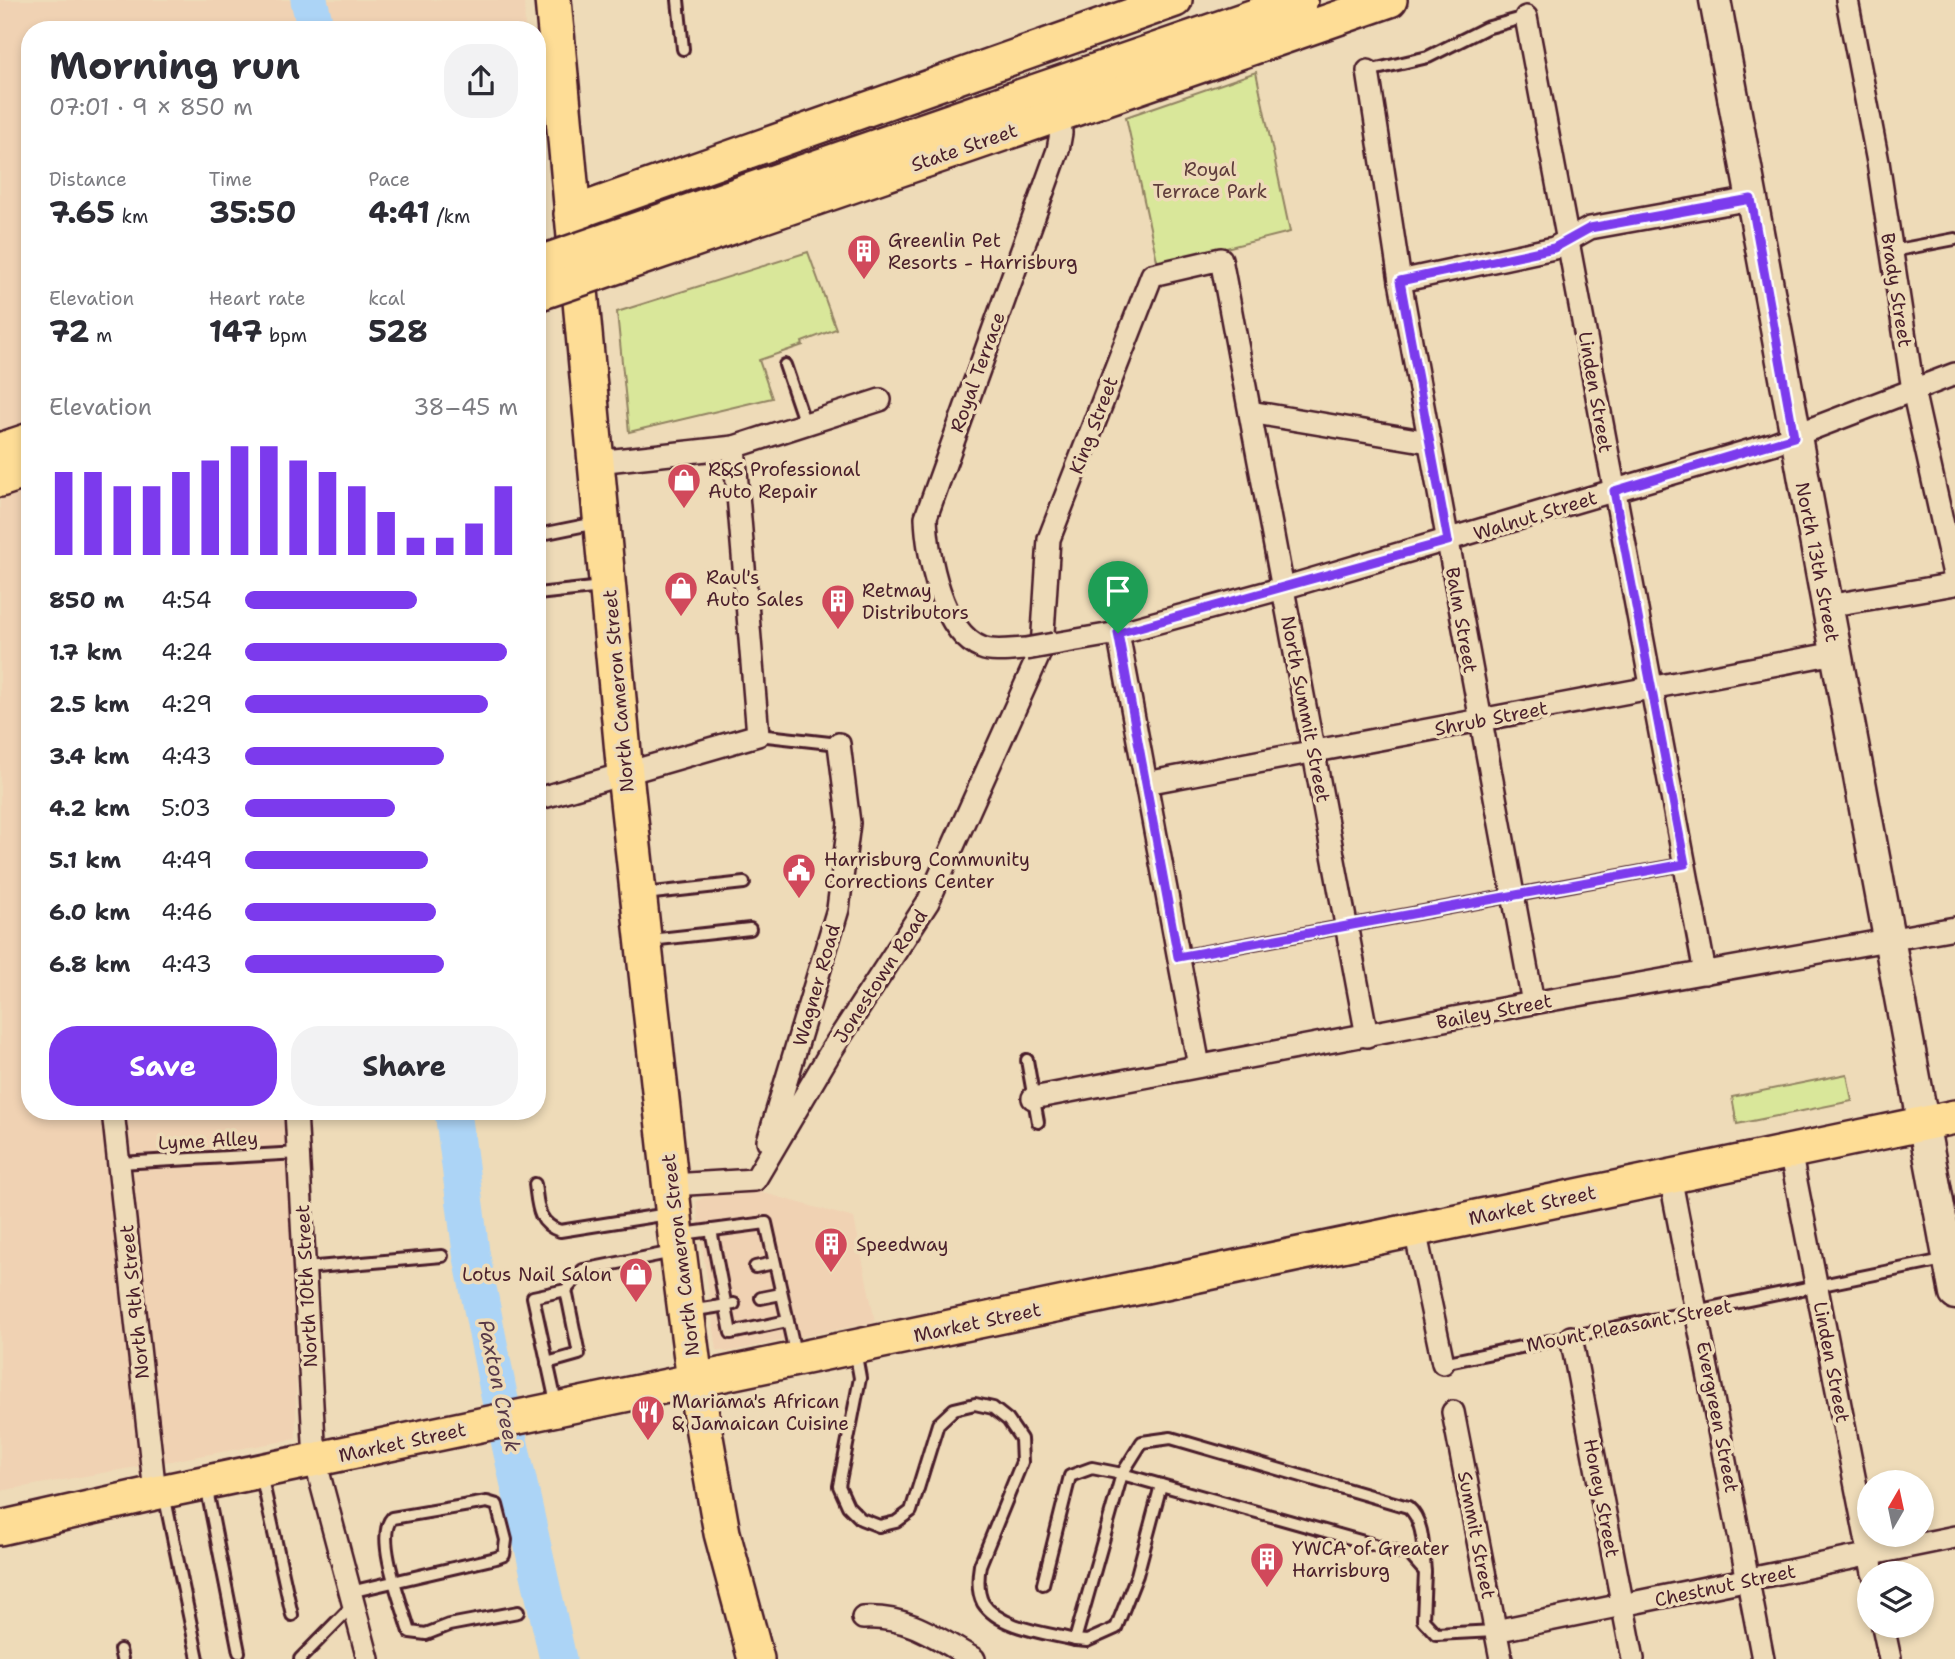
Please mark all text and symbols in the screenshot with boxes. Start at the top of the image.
text: Morning run [49,40,300,91]
button: share [444,44,518,118]
text: 07:01 · 9 × 850 m [49,92,253,122]
street label: State Street [908,118,1021,177]
park label: Royal Terrace Park [1153,157,1268,204]
text: Distance [49,167,127,192]
text: Time [209,167,252,192]
text: Pace [368,167,410,192]
text: 7.65 [49,192,115,233]
text: 35:50 [209,192,297,233]
text: 4:41 [368,192,430,233]
text: km [115,204,148,229]
text: /km [430,204,470,229]
place label: Greenlin Pet Resorts - Harrisburg [888,228,1078,275]
street label: Brady Street [1875,231,1918,349]
building icon: Greenlin Pet Resorts - Harrisburg [845,232,883,281]
text: Elevation [49,286,134,311]
text: Heart rate [209,286,305,311]
text: kcal [368,286,405,311]
street label: Royal Terrace [944,309,1011,436]
text: 72 [49,311,89,352]
text: 147 [209,311,262,352]
text: 528 [368,311,428,352]
text: m [89,323,112,348]
text: bpm [262,323,307,348]
street label: Linden Street [1573,329,1619,455]
street label: King Street [1063,373,1124,478]
text: Elevation [49,392,152,422]
text: 38–45 m [413,392,518,422]
place label: R&S Professional Auto Repair [708,457,861,504]
shop icon: R&S Professional Auto Repair [665,461,703,510]
street label: North 13th Street [1790,480,1845,644]
street label: Walnut Street [1470,485,1600,546]
pin [1088,561,1148,633]
place label: Raul's Auto Sales [706,565,804,612]
street label: Balm Street [1440,565,1483,675]
shop icon: Raul's Auto Sales [662,569,700,618]
icon: arrive [1099,572,1137,610]
place label: Retmay Distributors [862,578,969,625]
building icon: Retmay Distributors [819,582,857,631]
text: 850 m [49,585,124,615]
text: 4:54 [161,585,212,615]
street label: North Cameron Street [597,588,640,793]
street label: North Summit Street [1275,614,1336,805]
text: 1.7 km [49,637,122,667]
text: 4:24 [161,637,212,667]
text: 2.5 km [49,689,130,719]
text: 4:29 [161,689,212,719]
street label: Shrub Street [1432,695,1550,742]
text: 3.4 km [49,741,129,771]
text: 4:43 [161,741,212,771]
text: 4.2 km [49,793,130,823]
text: 5:03 [161,793,211,823]
text: 5.1 km [49,845,121,875]
text: 4:49 [161,845,212,875]
place label: Harrisburg Community Corrections Center [824,847,1030,894]
public building icon: Harrisburg Community Corrections Center [780,851,818,900]
text: 6.0 km [49,897,130,927]
text: 4:46 [161,897,213,927]
street label: Jonestown Road [828,904,933,1048]
street label: Wagner Road [787,921,846,1049]
text: 6.8 km [49,949,131,979]
text: 4:43 [161,949,212,979]
street label: Bailey Street [1434,988,1554,1035]
button: Save [49,1026,277,1106]
button: Share [291,1026,518,1106]
street label: Lyme Alley [157,1125,259,1156]
street label: North Cameron Street [656,1152,705,1358]
street label: Market Street [1466,1180,1598,1231]
street label: North 10th Street [290,1204,323,1368]
street label: North 9th Street [114,1223,155,1381]
building icon: Speedway [812,1225,850,1274]
place label: Speedway [856,1232,949,1257]
shop icon: Lotus Nail Salon [617,1255,655,1304]
place label: Lotus Nail Salon [462,1262,612,1287]
street label: Mount Pleasant Street [1524,1293,1734,1358]
street label: Market Street [911,1297,1043,1348]
street label: Linden Street [1807,1299,1856,1425]
water label: Paxton Creek [471,1317,527,1455]
street label: Evergreen Street [1691,1339,1744,1495]
place label: Mariama's African & Jamaican Cuisine [672,1389,849,1436]
restaurant icon: Mariama's African & Jamaican Cuisine [629,1393,667,1442]
street label: Market Street [336,1417,468,1468]
street label: Honey Street [1578,1437,1625,1560]
street label: Summit Street [1452,1469,1501,1601]
north arrow [1857,1470,1934,1547]
map controls [1857,1470,1934,1638]
place label: YWCA of Greater Harrisburg [1292,1536,1449,1583]
building icon: YWCA of Greater Harrisburg [1248,1540,1286,1589]
street label: Chestnut Street [1652,1558,1798,1613]
button: layers [1857,1561,1934,1638]

